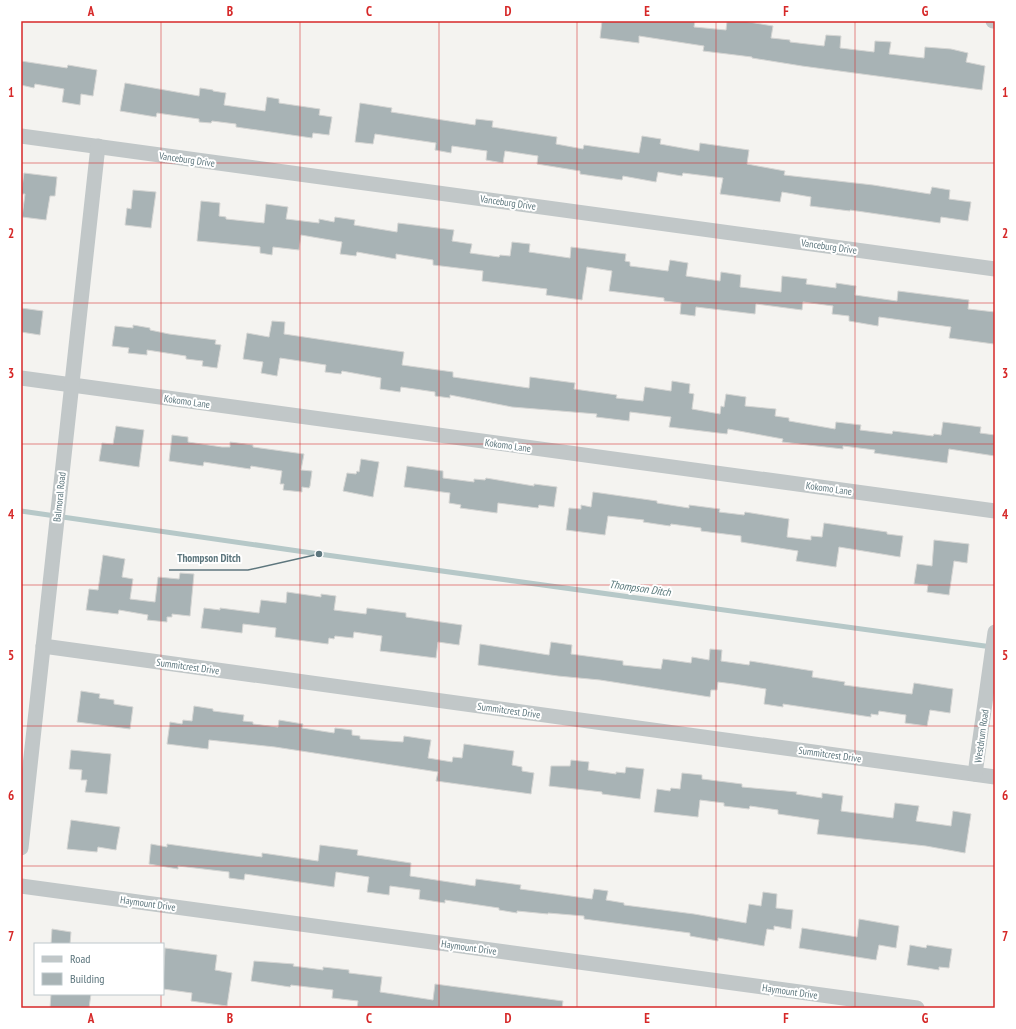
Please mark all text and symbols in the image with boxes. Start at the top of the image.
text: A [87,3,95,20]
text: B [227,3,233,20]
text: C [366,3,372,20]
text: D [505,3,512,20]
text: E [644,3,650,20]
text: F [783,3,789,20]
text: G [922,3,929,20]
text: 1 [8,84,14,101]
text: 1 [1002,84,1008,101]
street label: Vanceburg Drive [157,149,216,170]
street label: Vanceburg Drive [478,192,537,213]
text: 2 [8,225,14,242]
text: 2 [1002,225,1008,242]
street label: Vanceburg Drive [799,236,858,257]
text: 3 [8,365,14,382]
text: 3 [1002,365,1008,382]
street label: Kokomo Lane [163,392,211,411]
street label: Kokomo Lane [484,436,532,455]
street label: Balmoral Road [50,471,69,523]
street label: Kokomo Lane [805,479,853,498]
text: 4 [8,506,15,523]
text: 4 [1002,506,1009,523]
callout: Thompson Ditch [169,547,248,570]
text: Thompson Ditch [177,551,241,565]
water label: Thompson Ditch [608,577,673,599]
text: 5 [8,647,14,664]
text: 5 [1002,647,1008,664]
street label: Summitcrest Drive [156,656,220,677]
street label: Summitcrest Drive [477,700,541,721]
street label: Westdrum Road [971,709,992,764]
street label: Summitcrest Drive [798,744,862,765]
text: 6 [8,787,14,804]
text: 6 [1002,787,1008,804]
street label: Haymount Drive [119,893,176,914]
text: 7 [8,928,14,945]
text: 7 [1002,928,1008,945]
street label: Haymount Drive [440,937,497,958]
legend [34,943,164,995]
text: Road [70,951,90,966]
text: Building [70,971,105,986]
street label: Haymount Drive [761,981,818,1002]
text: A [87,1010,95,1027]
text: B [227,1010,233,1027]
text: C [366,1010,372,1027]
text: D [505,1010,512,1027]
text: E [644,1010,650,1027]
text: F [783,1010,789,1027]
text: G [922,1010,929,1027]

